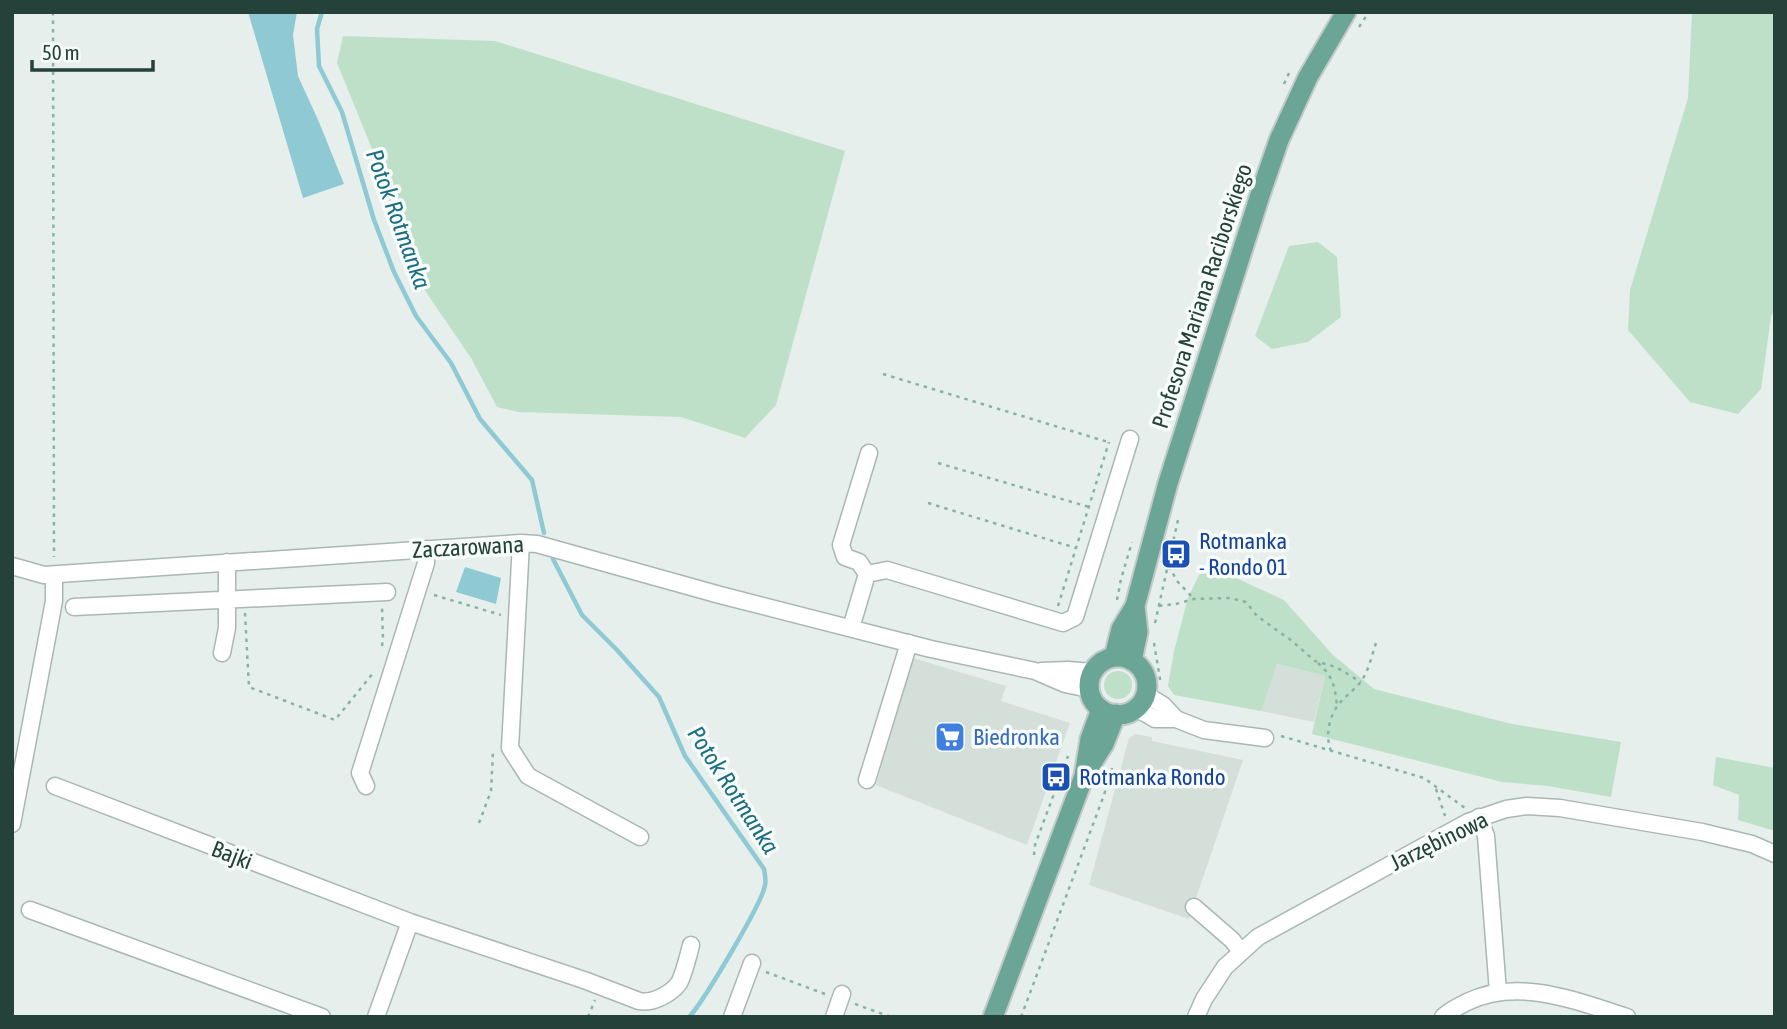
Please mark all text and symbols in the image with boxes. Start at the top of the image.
scale bar [32,28,152,72]
text: 50 m [42,40,80,64]
water label: Potok Rotmanka [361,146,436,292]
street label: Profesora Mariana Raciborskiego [1147,160,1257,432]
place label: Rotmanka - Rondo 01 [1199,528,1288,580]
street label: Zaczarowana [411,531,525,563]
bus stop icon: Rotmanka - Rondo 01 [1159,537,1193,571]
supermarket icon: Biedronka [933,720,967,754]
water label: Potok Rotmanka [682,721,785,858]
place label: Biedronka [973,724,1060,750]
bus stop icon: Rotmanka Rondo [1039,760,1073,794]
place label: Rotmanka Rondo [1079,764,1226,790]
street label: Jarzębinowa [1386,806,1492,876]
street label: Bajki [208,835,256,875]

